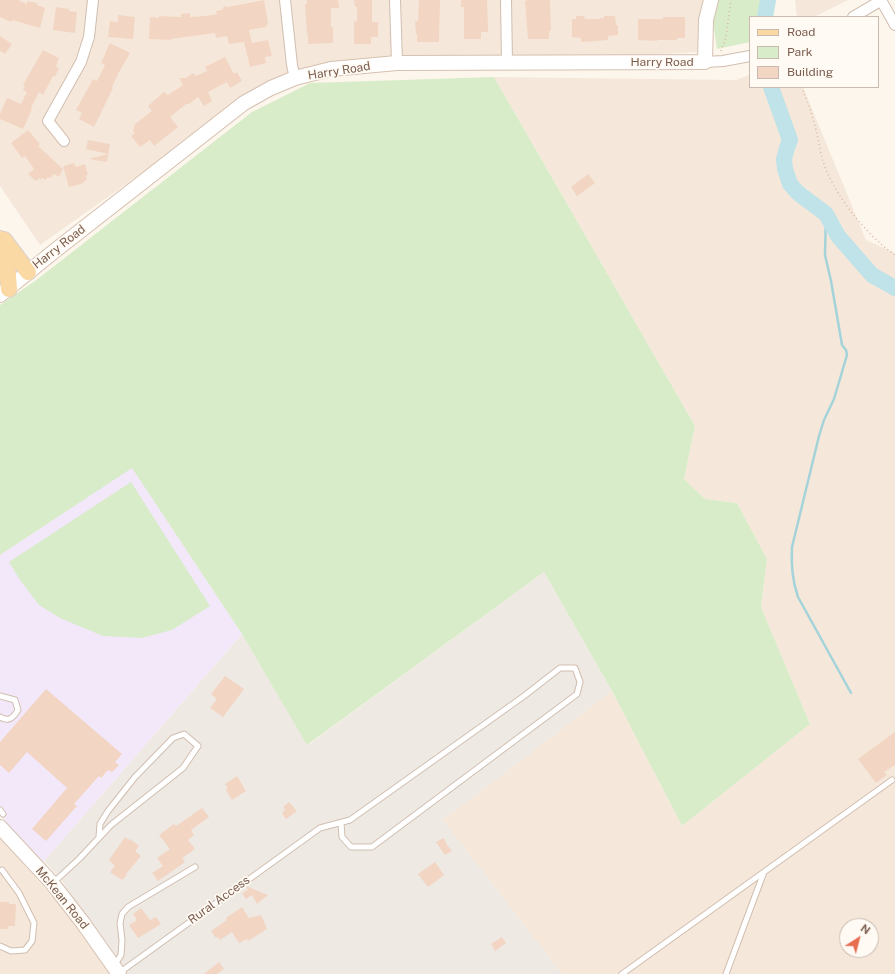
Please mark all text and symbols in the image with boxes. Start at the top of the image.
legend [749,16,879,88]
text: Road [787,25,815,39]
text: Park [787,45,813,59]
street label: Harry Road [630,55,694,69]
street label: Harry Road [307,59,371,83]
text: Building [787,65,833,79]
street label: Harry Road [30,222,88,272]
street label: McKean Road [32,864,92,932]
street label: Rural Access [185,873,253,927]
north arrow [839,918,879,958]
text: N [858,922,872,936]

